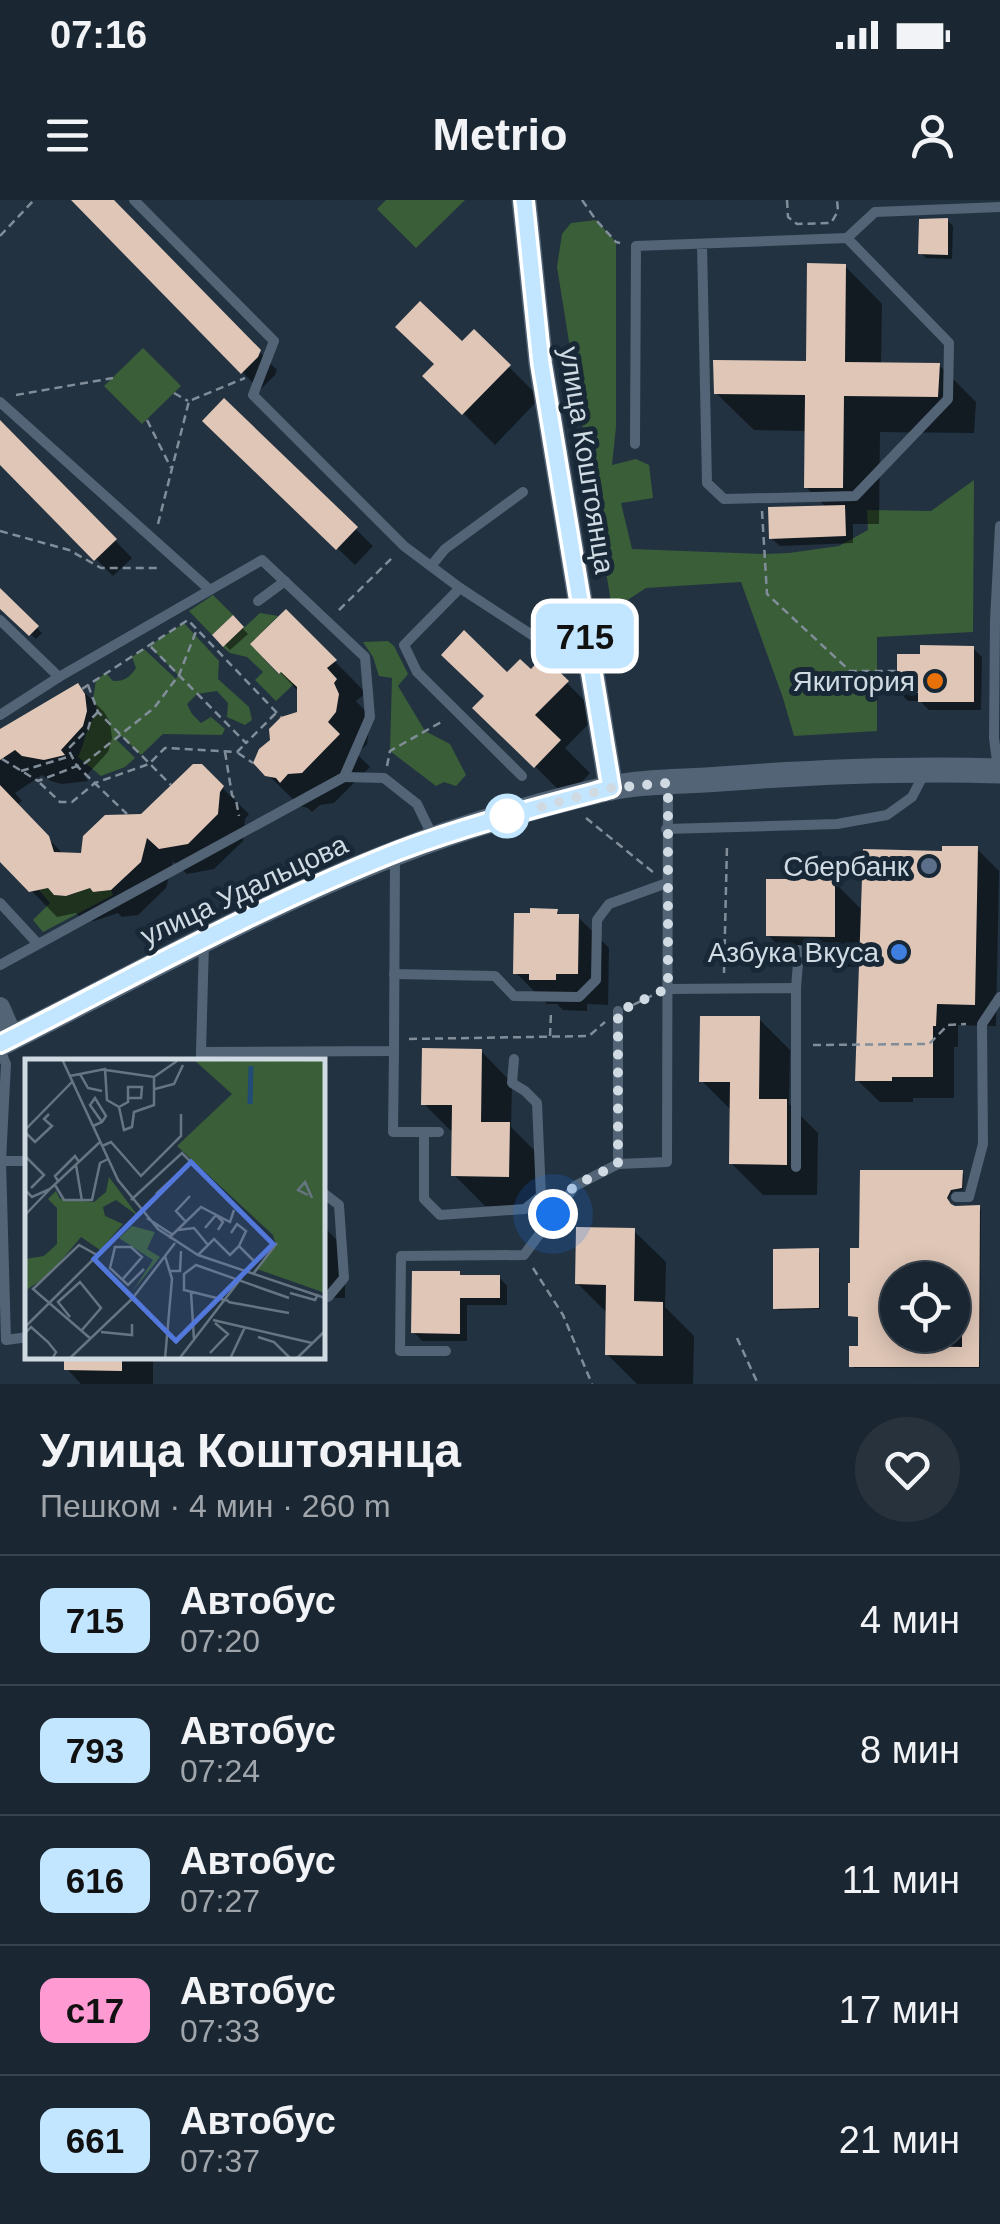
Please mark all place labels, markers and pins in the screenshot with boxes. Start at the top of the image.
place label: Якитория [792,666,915,697]
marker: Якитория [924,670,946,692]
unlabelled marker [486,795,528,837]
place label: Сбербанк [783,851,910,882]
marker: Сбербанк [918,855,940,877]
place label: Азбука Вкуса [708,937,879,968]
marker: Азбука Вкуса [888,941,910,963]

